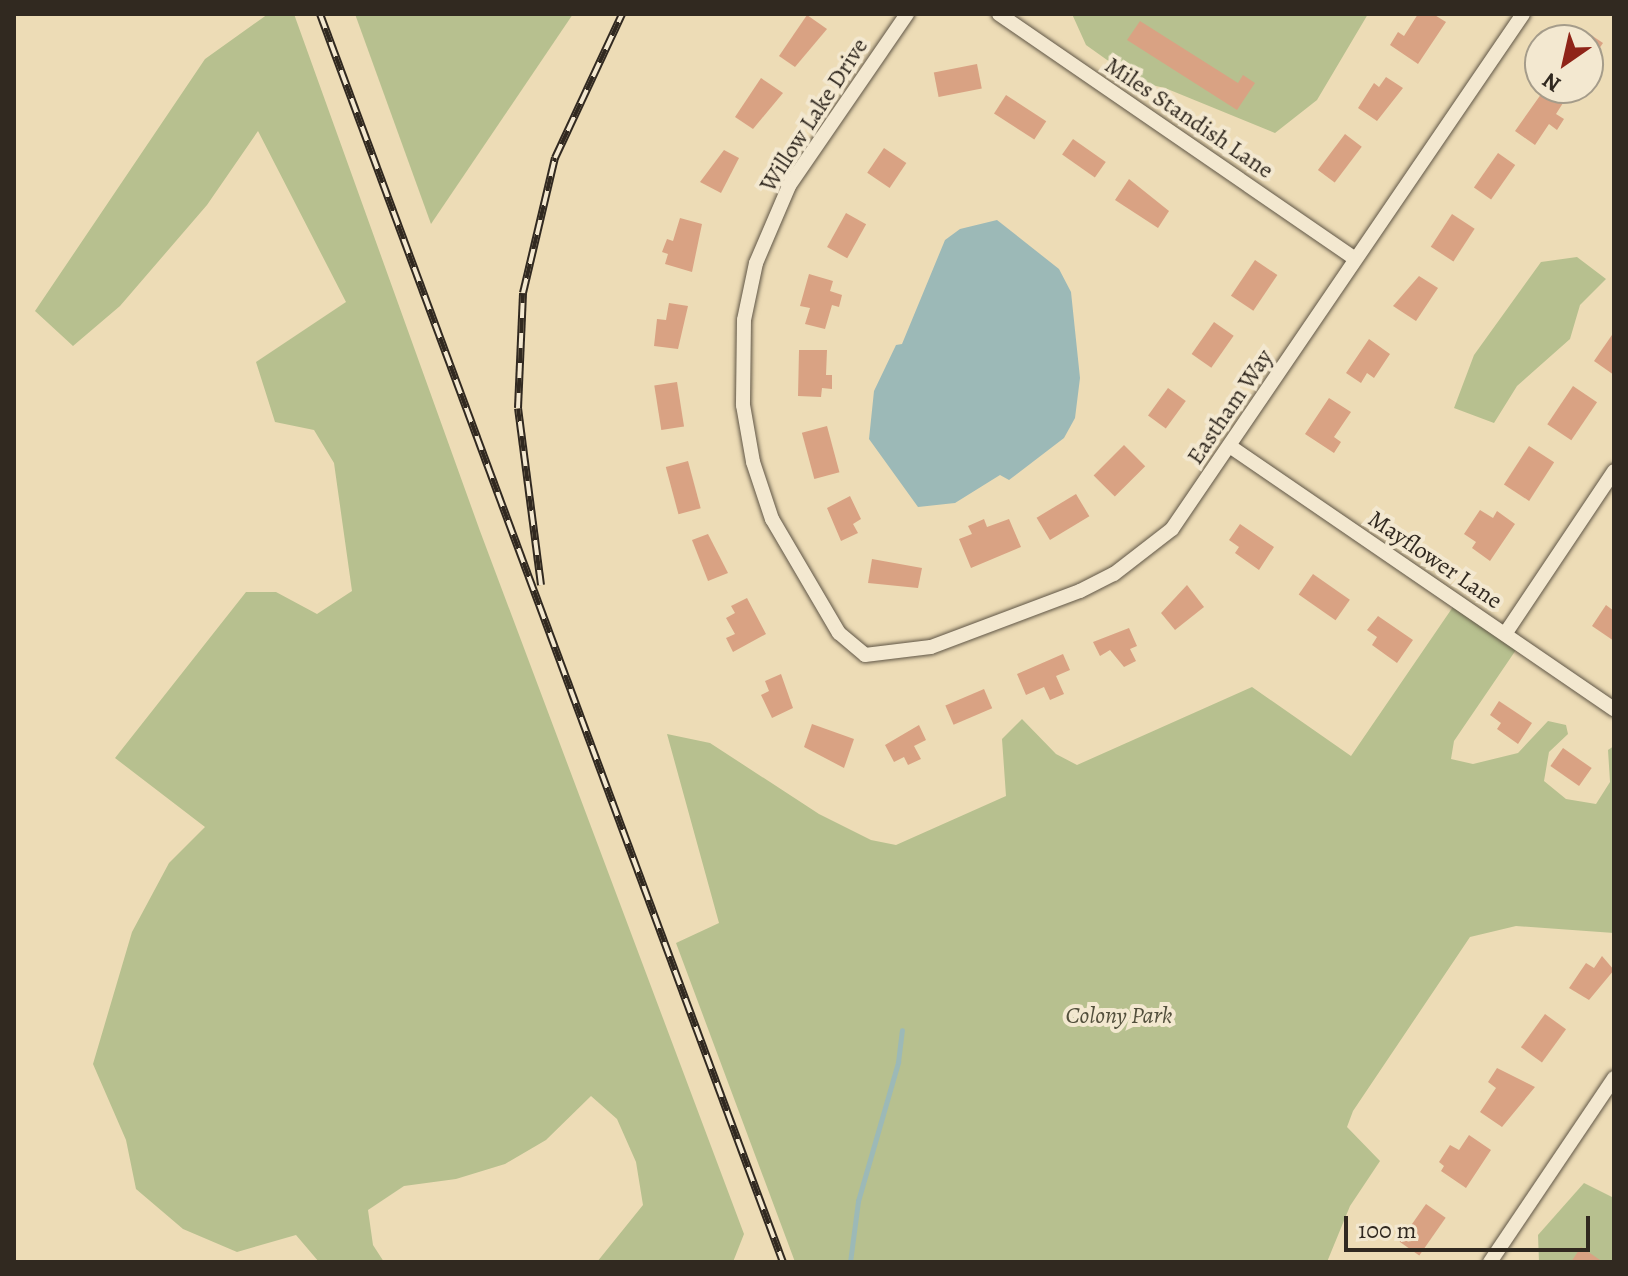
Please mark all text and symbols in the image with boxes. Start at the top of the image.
north arrow [1524,24,1604,104]
street label: Willow Lake Drive [754,33,874,197]
street label: Miles Standish Lane [1099,51,1279,185]
text: N [1537,65,1567,99]
street label: Eastham Way [1181,344,1279,470]
street label: Mayflower Lane [1363,505,1507,615]
park label: Colony Park [1065,1002,1173,1030]
scale bar [1348,1200,1594,1250]
text: 100 m [1358,1214,1417,1246]

